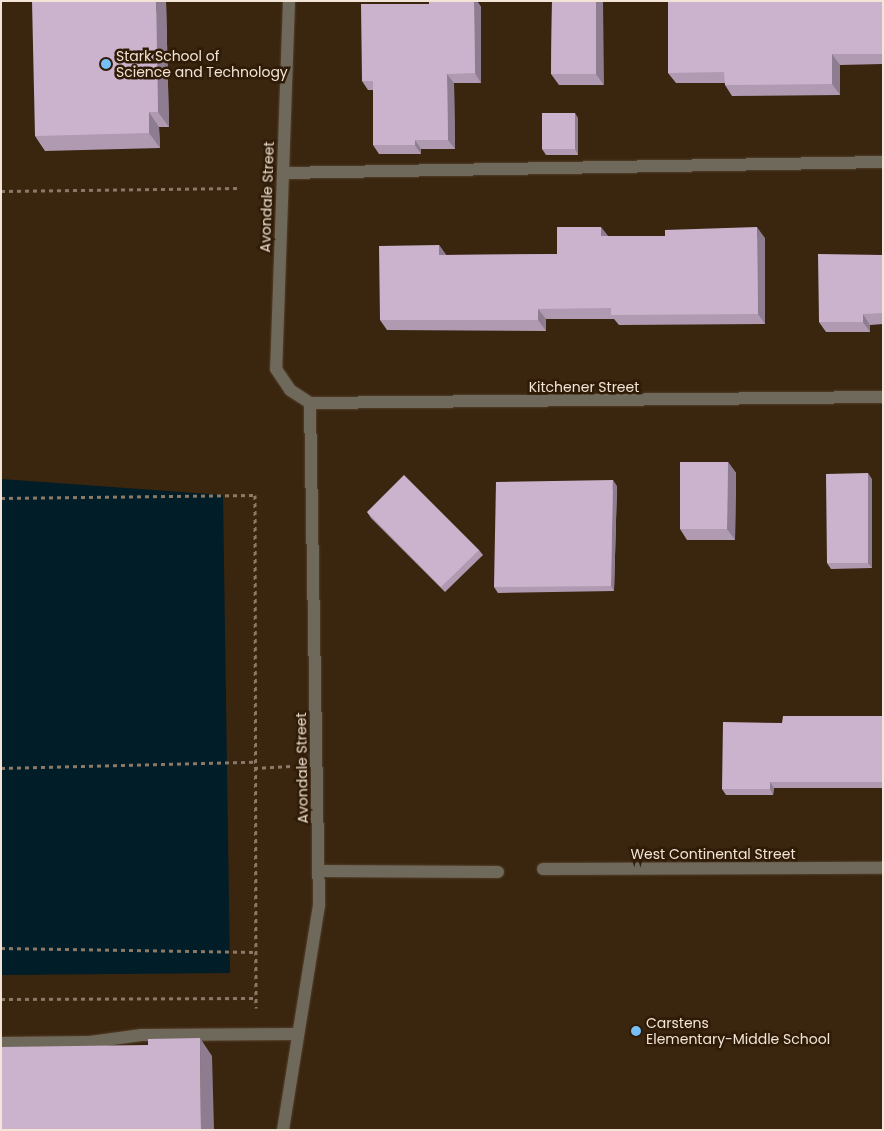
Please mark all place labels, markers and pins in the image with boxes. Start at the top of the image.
place label: Stark School of Science and Technology [116,48,288,80]
marker: Stark School of Science and Technology [100,58,112,70]
place label: Carstens Elementary-Middle School [646,1015,830,1048]
marker: Carstens Elementary-Middle School [630,1025,642,1037]

